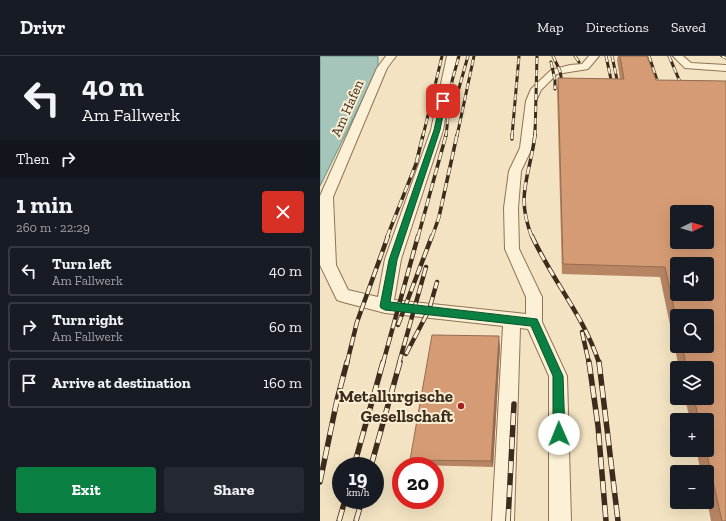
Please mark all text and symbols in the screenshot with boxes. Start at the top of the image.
text: Drivr [20,16,65,39]
text: Map [537,19,564,36]
text: Directions [586,19,649,36]
text: Saved [671,19,706,36]
text: 40 m [82,70,144,103]
icon: left [16,72,68,124]
street label: Am Hafen [327,77,368,139]
pin [426,84,460,118]
icon: arrive [432,90,454,112]
text: Am Fallwerk [82,104,180,126]
icon: right [57,148,79,170]
text: Then [16,150,49,168]
text: 1 min [16,190,73,219]
button: close [262,191,304,233]
north arrow [670,205,714,249]
map controls [670,205,714,509]
text: 260 m · 22:29 [16,220,90,235]
text: Turn left [52,255,112,273]
button: sound [670,257,714,301]
icon: left [18,260,40,282]
text: 40 m [269,262,302,280]
text: Am Fallwerk [52,273,123,288]
button: search [670,309,714,353]
text: Turn right [52,311,123,329]
icon: right [18,316,40,338]
text: 60 m [269,318,302,336]
text: Am Fallwerk [52,329,123,344]
button: layers [670,361,714,405]
icon: arrive [18,372,40,394]
text: Arrive at destination [52,374,191,392]
text: 160 m [263,374,302,392]
place label: Metallurgische Gesellschaft [339,386,453,426]
marker: Metallurgische Gesellschaft [456,401,466,411]
position arrow [538,413,580,455]
button: + [670,413,714,457]
speed limit sign: 20 [392,457,444,509]
button: − [670,465,714,509]
text: 19 [349,466,367,490]
button: Exit [16,467,156,513]
button: Share [164,467,304,513]
text: km/h [347,487,369,499]

